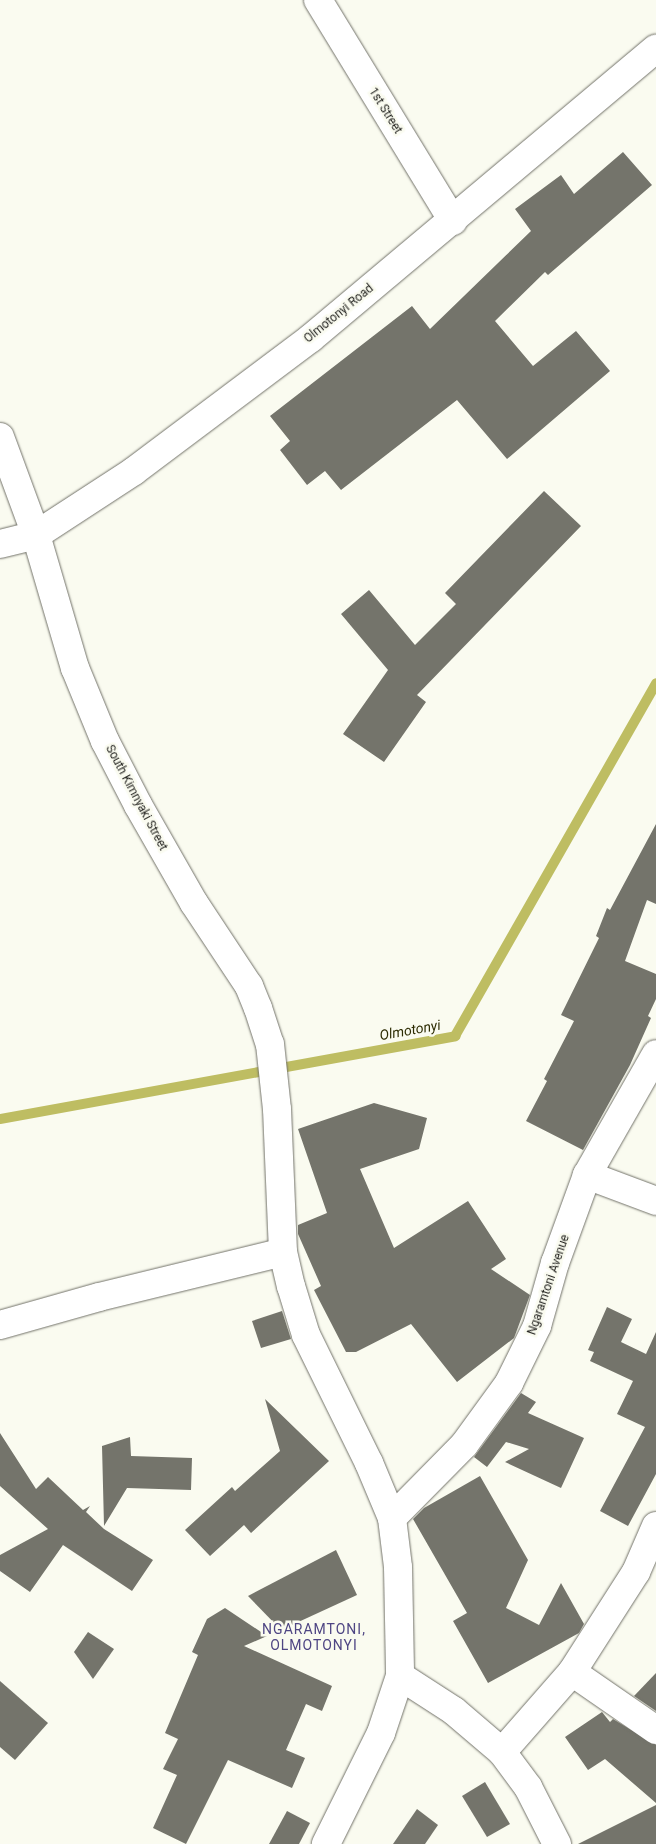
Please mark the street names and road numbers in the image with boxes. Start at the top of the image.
street label: 1st Street [365,85,405,137]
street label: Olmotonyi Road [301,282,377,346]
street label: South Kimnyaki Street [102,743,170,853]
street label: Ngaramtoni Avenue [525,1233,573,1337]

